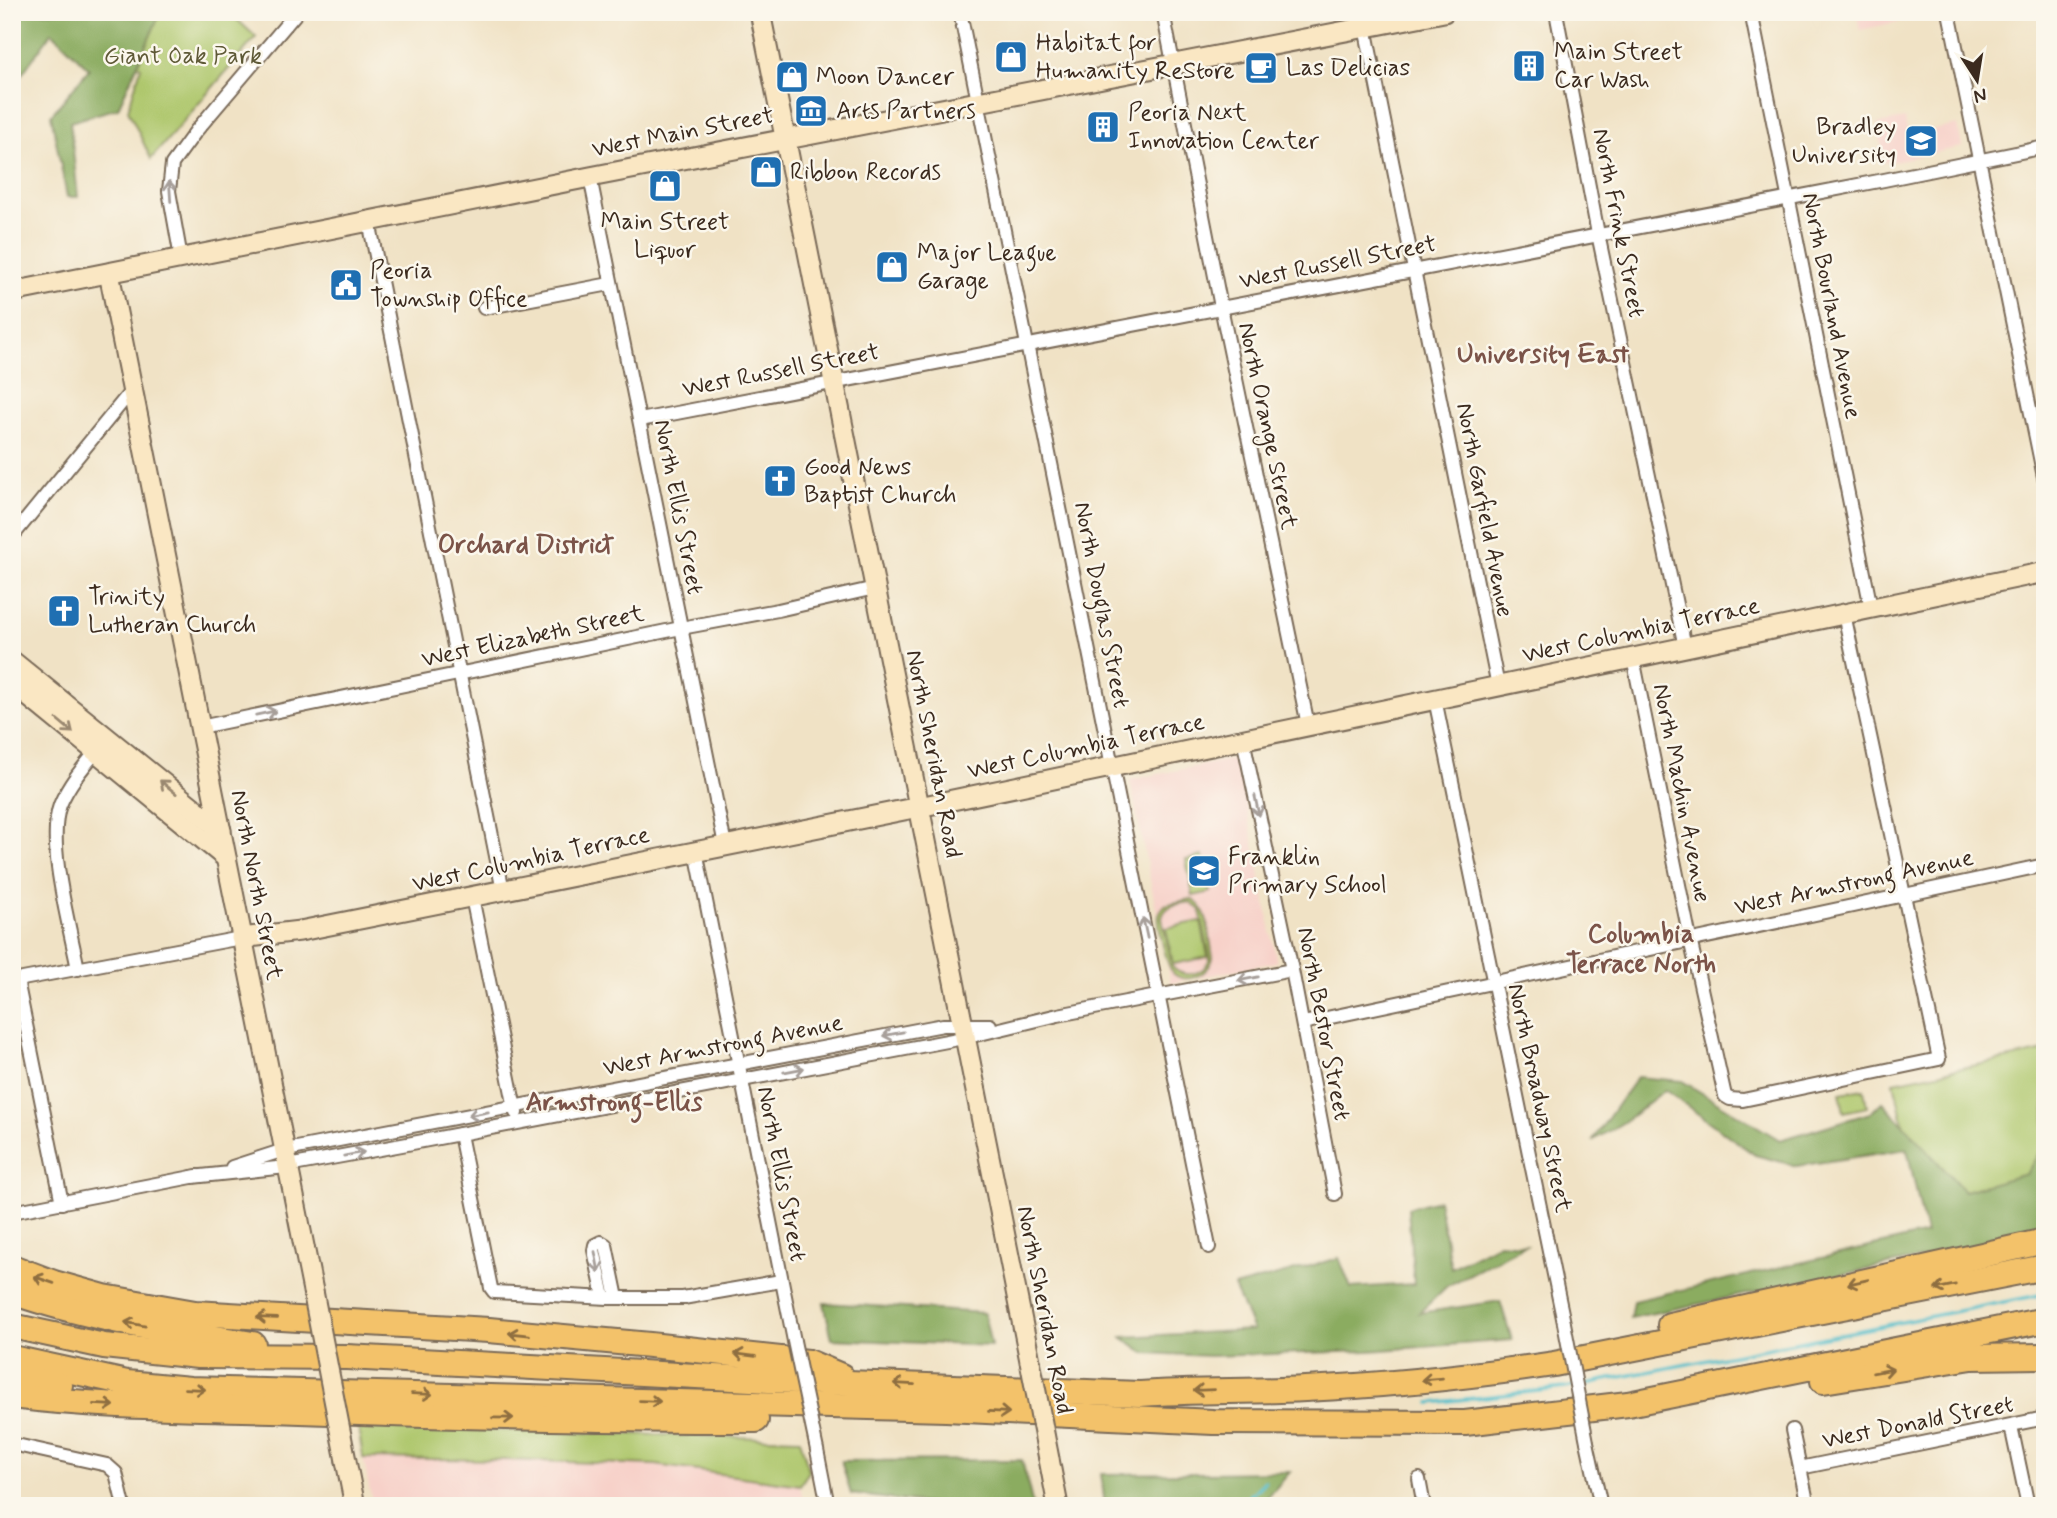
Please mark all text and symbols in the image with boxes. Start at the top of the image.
place label: Habitat for Humanity ReStore [1036,28,1235,87]
place label: Main Street Car Wash [1554,37,1683,96]
shop icon: Habitat for Humanity ReStore [992,38,1030,76]
park label: Giant Oak Park [104,41,262,72]
north arrow [1941,46,2011,116]
building icon: Main Street Car Wash [1510,47,1548,85]
cafe icon: Las Delicias [1242,49,1280,87]
place label: Las Delicias [1286,53,1411,84]
shop icon: Moon Dancer [773,58,811,96]
place label: Moon Dancer [816,62,955,93]
text: N [1971,82,1989,109]
museum icon: Arts Partners [792,92,830,130]
place label: Arts Partners [836,96,976,127]
place label: Peoria Next Innovation Center [1128,98,1319,157]
street label: West Main Street [589,100,777,166]
building icon: Peoria Next Innovation Center [1084,108,1122,146]
place label: Bradley University [1792,112,1896,171]
school or university icon: Bradley University [1902,122,1940,160]
street label: North Frink Street [1584,126,1652,320]
shop icon: Ribbon Records [747,153,785,191]
place label: Ribbon Records [790,157,941,188]
shop icon: Main Street Liquor [646,167,684,205]
one-way arrow [163,180,176,203]
street label: North Bourland Avenue [1794,190,1868,422]
place label: Main Street Liquor [601,207,729,266]
street label: West Russell Street [1237,229,1439,297]
place label: Major League Garage [917,238,1057,299]
shop icon: Major League Garage [873,248,911,286]
place label: Peoria Township Office [370,256,528,315]
public building icon: Peoria Township Office [327,266,365,304]
street label: North Orange Street [1228,320,1304,533]
street label: West Russell Street [680,337,882,405]
district label: University East [1457,338,1630,372]
street label: North Garfield Avenue [1448,400,1520,620]
street label: North Ellis Street [646,417,710,597]
place label: Good News Baptist Church [804,452,957,511]
church icon: Good News Baptist Church [761,462,799,500]
street label: North Douglas Street [1063,499,1136,711]
district label: Orchard District [438,529,615,563]
place label: Trinity Lutheran Church [88,582,256,641]
street label: West Columbia Terrace [1520,591,1763,671]
church icon: Trinity Lutheran Church [45,592,83,630]
street label: West Elizabeth Street [419,598,647,676]
street label: North Sheridan Road [898,647,968,861]
street label: North Machin Avenue [1645,681,1717,905]
one-way arrow [254,706,277,720]
street label: West Columbia Terrace [965,707,1208,787]
one-way arrow [55,719,73,734]
one-way arrow [159,780,177,795]
street label: North North Street [222,787,290,983]
one-way arrow [1251,794,1265,817]
street label: West Columbia Terrace [410,820,653,900]
place label: Franklin Primary School [1228,842,1387,901]
street label: West Armstrong Avenue [1732,842,1977,926]
school or university icon: Franklin Primary School [1185,852,1223,890]
one-way arrow [1138,917,1152,940]
district label: Columbia Terrace North [1566,918,1716,982]
street label: North Bestor Street [1289,925,1357,1123]
one-way arrow [1237,972,1260,986]
street label: North Broadway Street [1500,981,1578,1215]
street label: West Armstrong Avenue [600,1008,846,1087]
one-way arrow [882,1028,905,1041]
one-way arrow [782,1062,805,1076]
street label: North Ellis Street [749,1084,813,1264]
district label: Armstrong-Ellis [526,1086,703,1123]
one-way arrow [467,1108,490,1121]
one-way arrow [342,1147,365,1160]
street label: North Sheridan Road [1009,1203,1079,1417]
one-way arrow [590,1250,604,1273]
one-way arrow [34,1273,56,1285]
one-way arrow [1847,1275,1870,1289]
one-way arrow [1934,1281,1957,1295]
one-way arrow [256,1311,279,1325]
one-way arrow [124,1317,147,1331]
one-way arrow [508,1327,531,1340]
one-way arrow [735,1349,757,1362]
one-way arrow [1871,1364,1894,1377]
one-way arrow [1421,1373,1443,1386]
one-way arrow [893,1378,916,1391]
one-way arrow [183,1382,206,1395]
one-way arrow [1193,1384,1216,1397]
one-way arrow [410,1388,433,1401]
street label: West Donald Street [1820,1389,2016,1457]
one-way arrow [638,1394,661,1408]
one-way arrow [93,1399,116,1412]
one-way arrow [988,1406,1010,1419]
one-way arrow [492,1411,515,1424]

